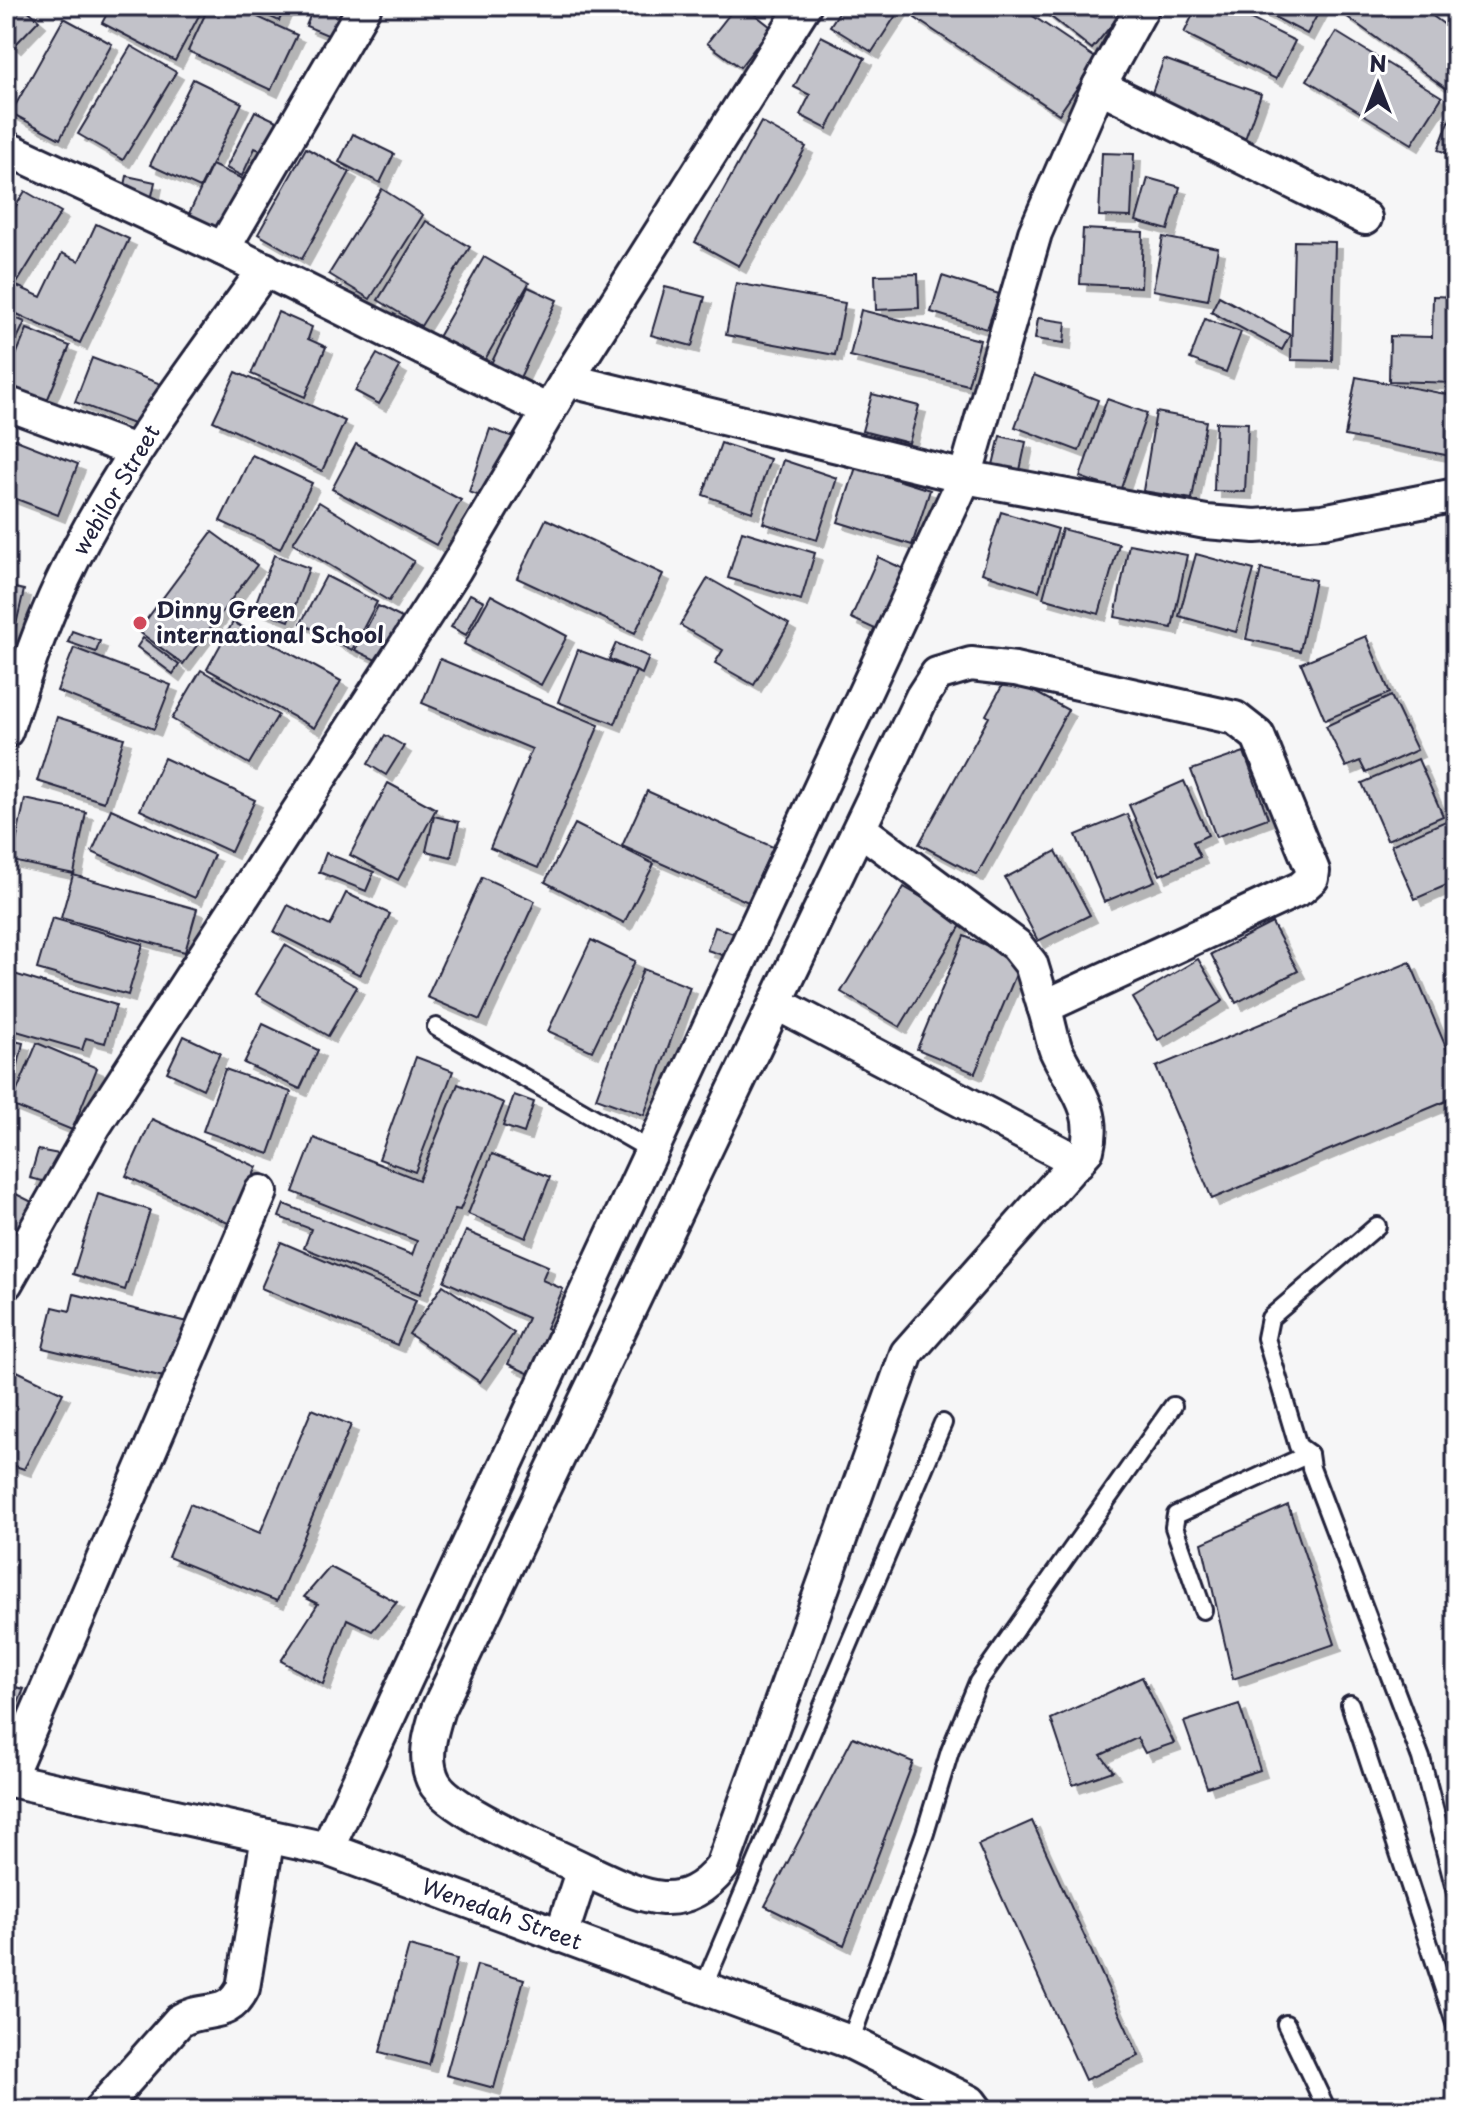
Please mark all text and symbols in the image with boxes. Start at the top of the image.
north arrow [1338,44,1418,124]
text: N [1369,46,1387,79]
street label: webilor Street [63,417,167,561]
place label: Dinny Green international School [156,592,384,650]
marker: Dinny Green international School [131,614,149,632]
street label: Wenedah Street [418,1868,587,1957]

